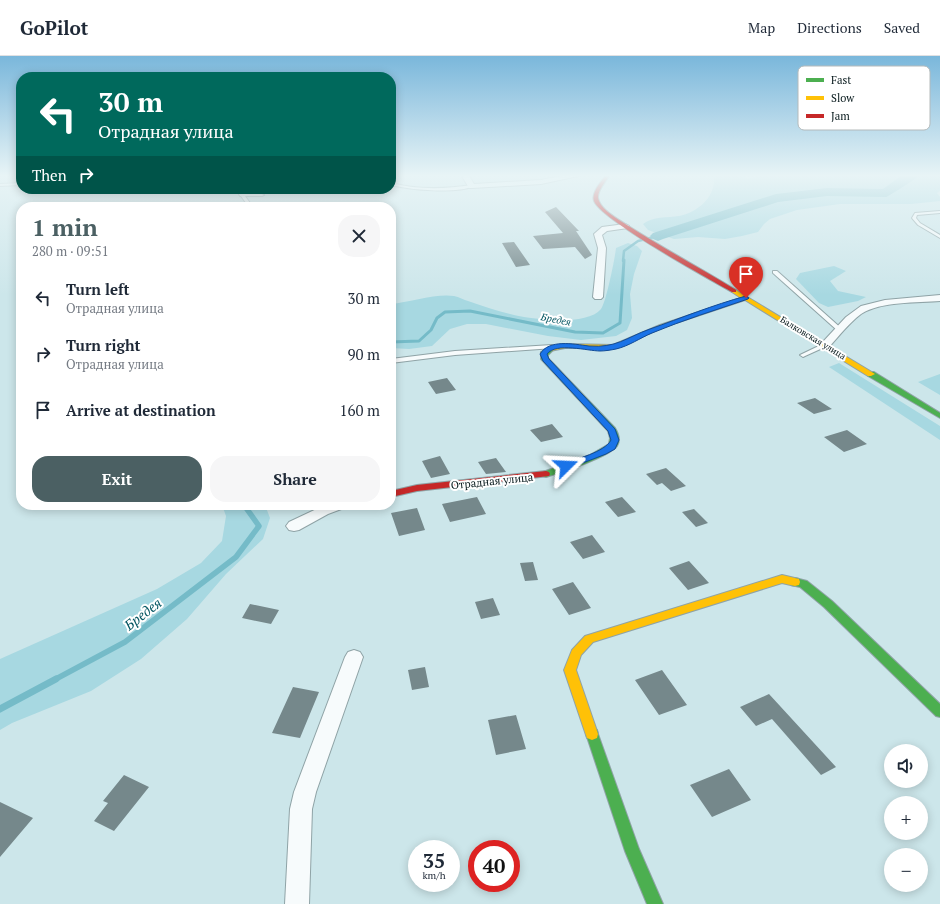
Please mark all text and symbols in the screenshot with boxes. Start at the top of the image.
text: GoPilot [20,15,88,40]
text: Map [748,18,775,37]
text: Directions [797,18,862,37]
text: Saved [884,18,920,37]
legend [798,66,930,130]
text: Fast [831,73,851,87]
text: 30 m [98,83,163,120]
icon: left [32,88,84,140]
text: Slow [831,91,855,105]
text: Jam [831,109,850,123]
text: Отрадная улица [98,119,233,143]
icon: right [75,164,97,186]
text: Then [32,165,67,185]
text: 1 min [32,211,98,243]
button: close [338,215,380,257]
text: 280 m · 09:51 [32,242,109,260]
pin [729,257,763,298]
icon: arrive [735,263,757,285]
text: Turn left [66,279,130,299]
icon: left [32,287,54,309]
text: 30 m [347,288,380,308]
text: Отрадная улица [66,299,164,317]
water label: Бредея [539,310,572,329]
street label: Балковская улица [778,314,848,363]
text: Turn right [66,335,141,355]
icon: right [32,343,54,365]
text: 90 m [347,344,380,364]
text: Отрадная улица [66,355,164,373]
icon: arrive [32,399,54,421]
text: Arrive at destination [66,400,216,420]
text: 160 m [339,400,380,420]
position arrow [545,445,587,487]
button: Exit [32,456,202,502]
button: Share [210,456,380,502]
street label: Отрадная улица [450,470,534,492]
water label: Бредея [119,593,165,635]
map controls [884,744,928,892]
button: sound [884,744,928,788]
button: + [884,796,928,840]
speed limit sign: 40 [468,840,520,892]
text: 35 [423,847,445,874]
button: − [884,848,928,892]
text: km/h [422,869,446,882]

